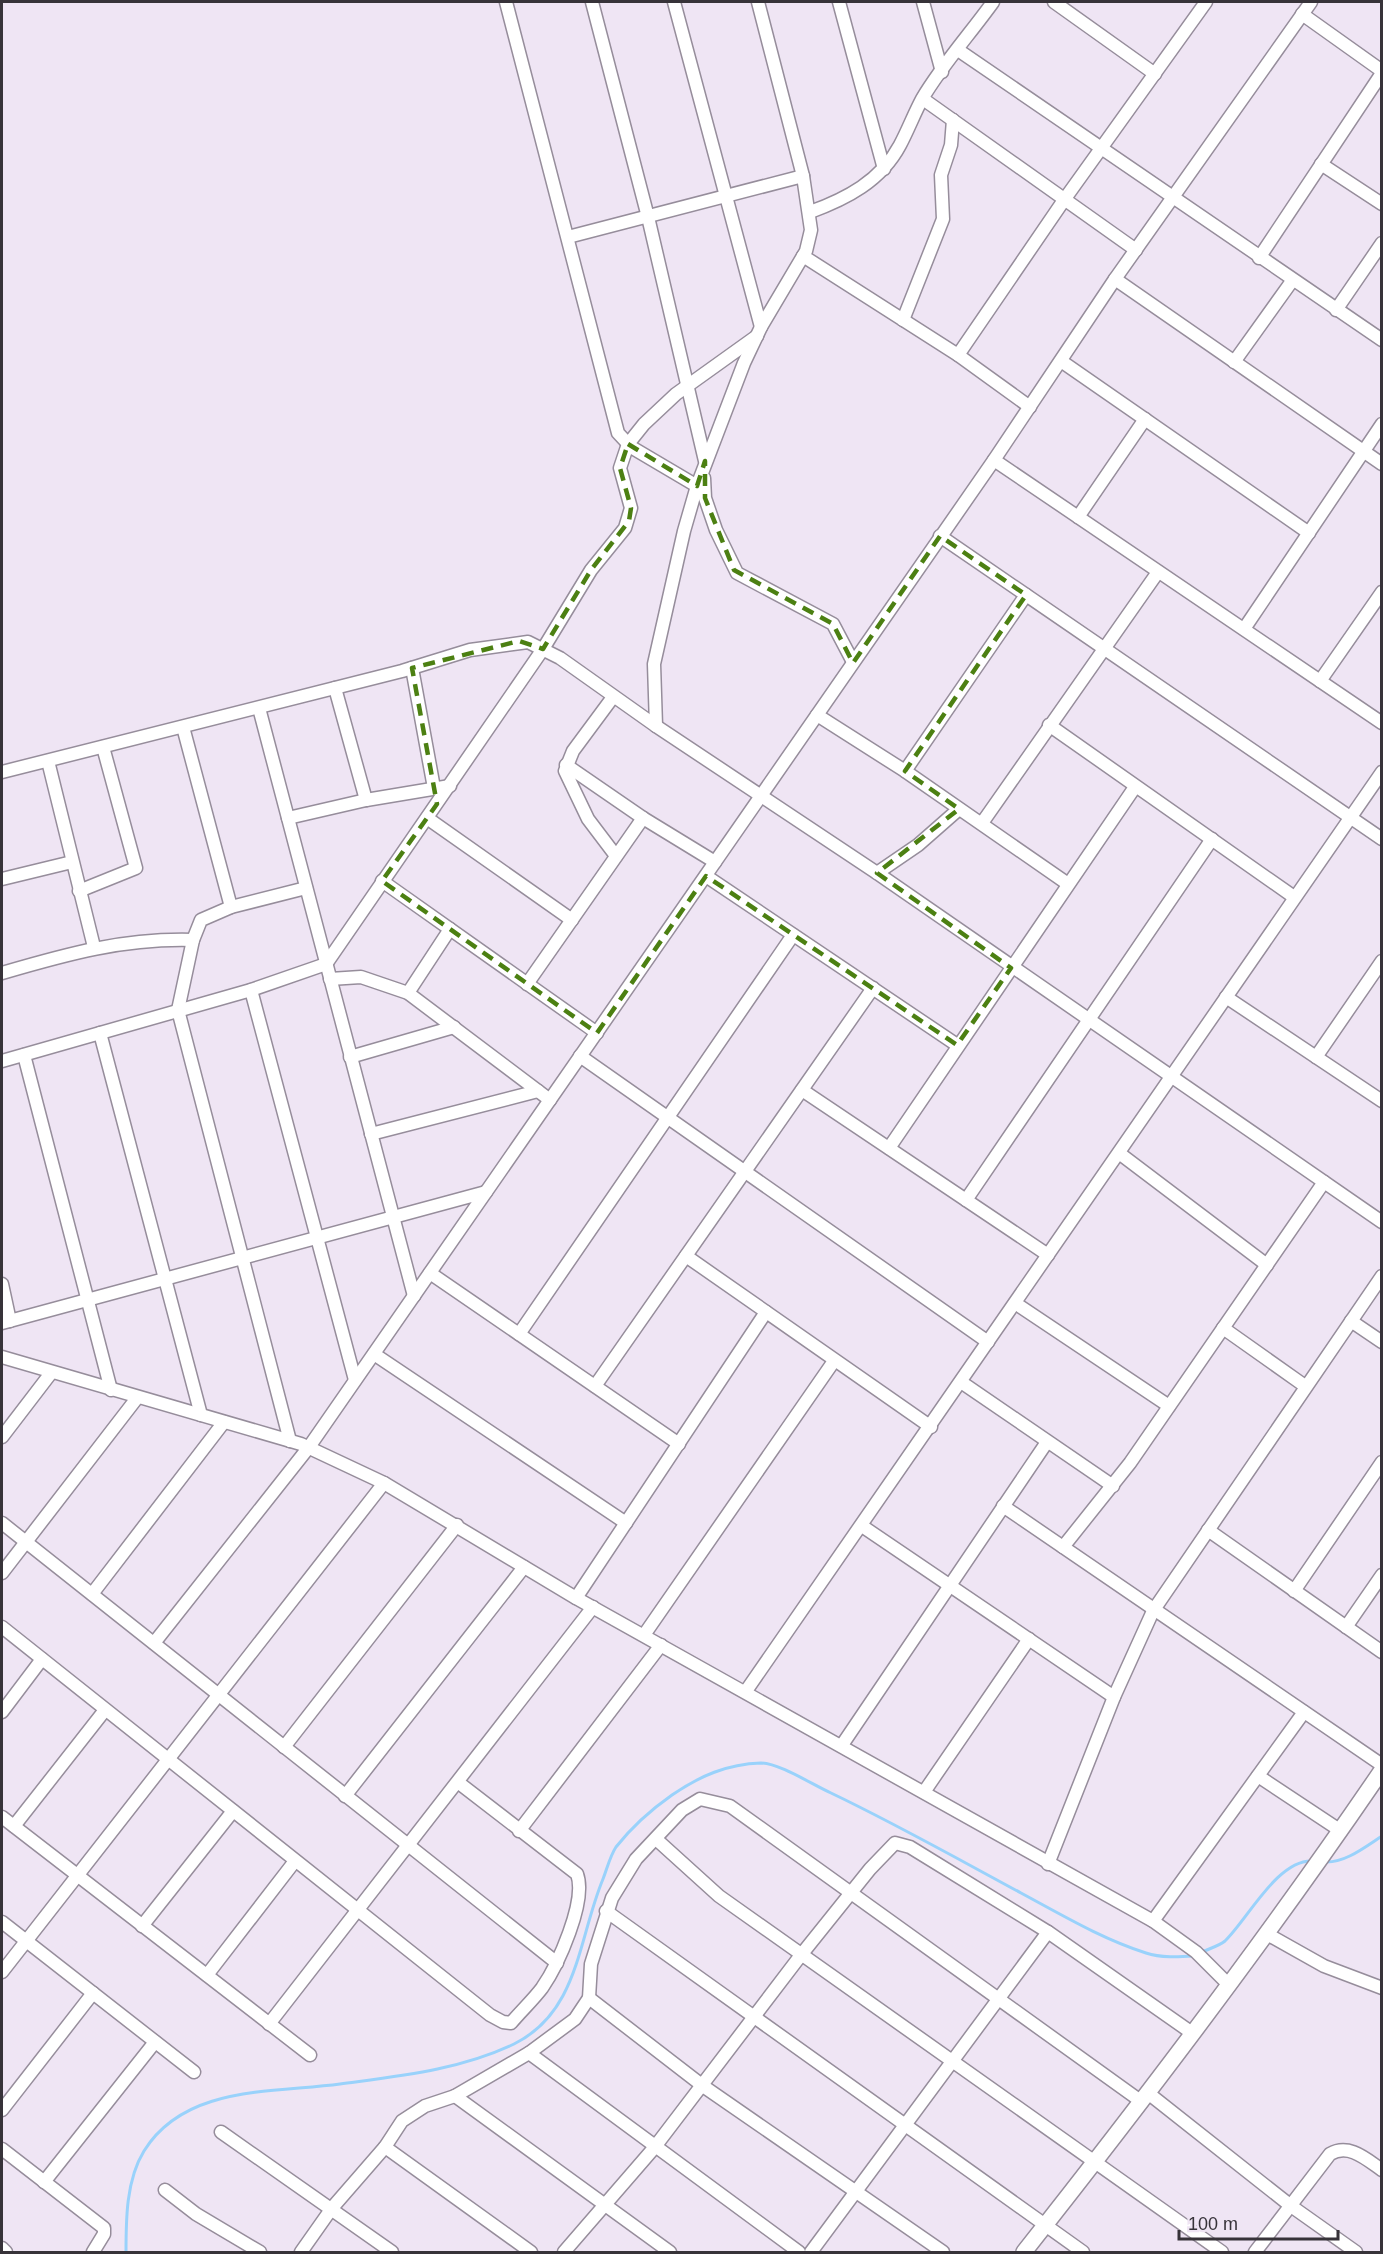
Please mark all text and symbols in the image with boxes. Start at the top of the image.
scale bar [1179,2203,1338,2241]
text: 100 m [1188,2214,1238,2234]

